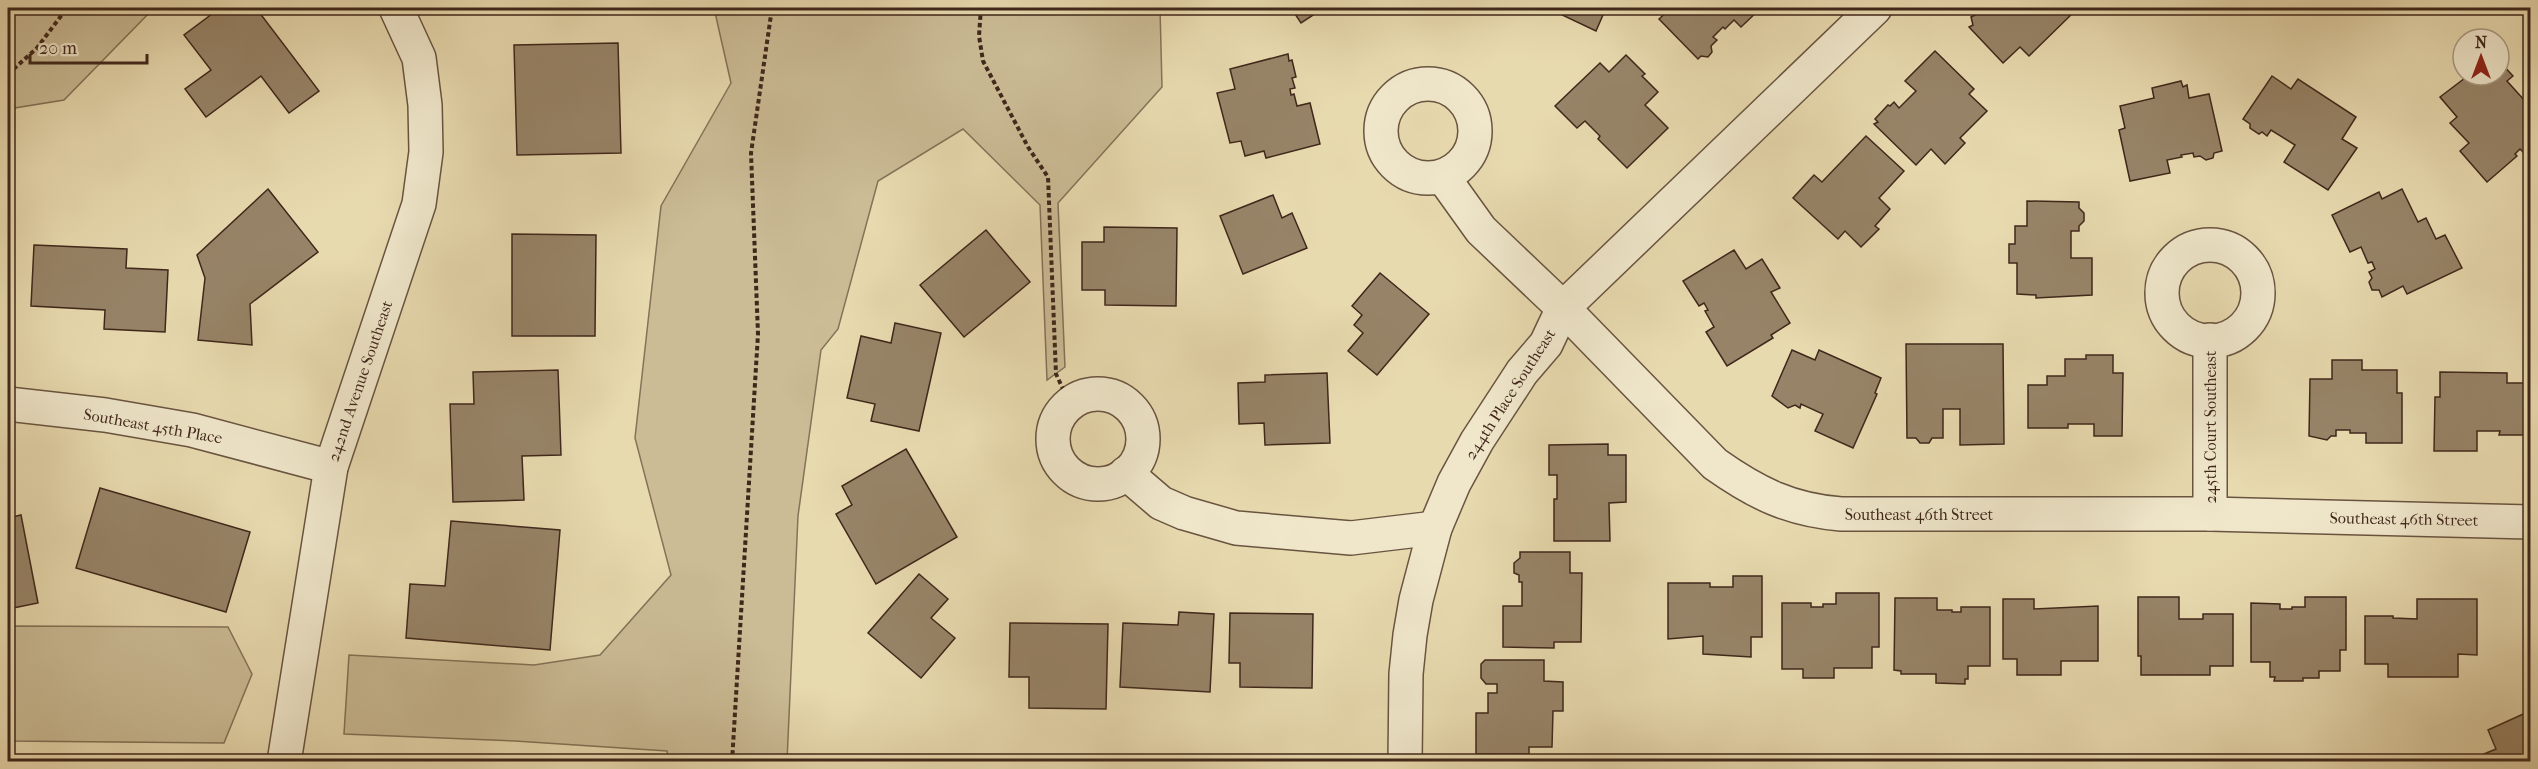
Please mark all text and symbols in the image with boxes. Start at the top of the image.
scale bar [30,27,147,65]
north arrow [2451,27,2511,87]
text: N [2475,33,2488,52]
text: 20 m [39,38,77,59]
street label: 242nd Avenue Southeast [323,298,397,464]
street label: 244th Place Southeast [1461,325,1560,463]
street label: 245th Court Southeast [2201,350,2220,503]
street label: Southeast 45th Place [82,404,224,448]
street label: Southeast 46th Street [1845,505,1994,524]
street label: Southeast 46th Street [2330,508,2479,530]

